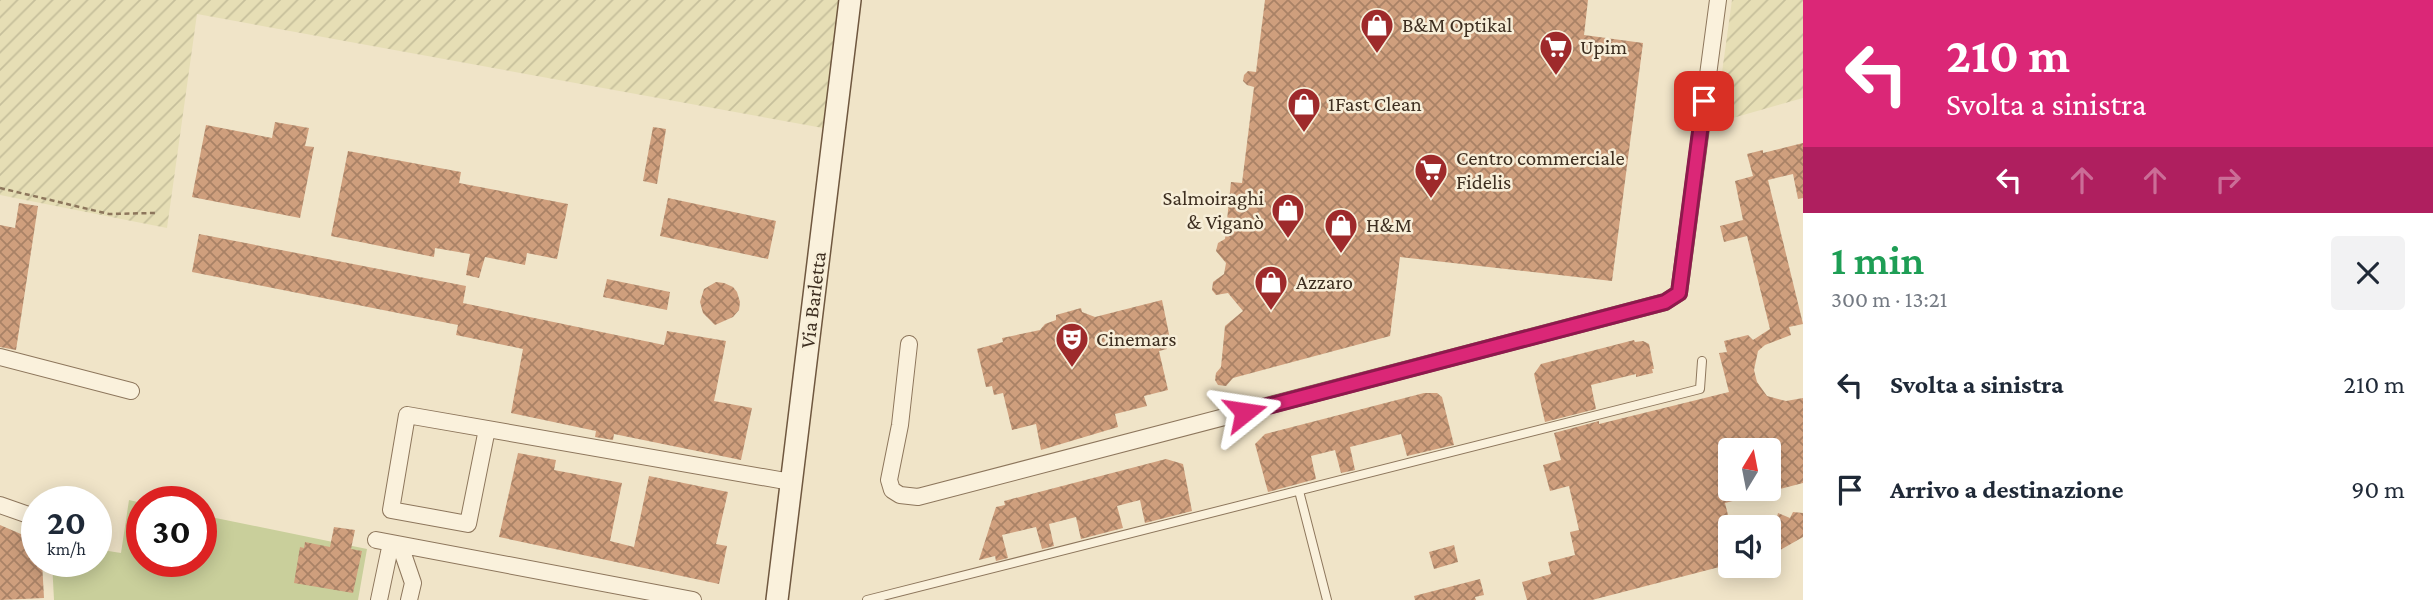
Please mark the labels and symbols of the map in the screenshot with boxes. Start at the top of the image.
shop icon: B&M Optikal [1358,6,1396,55]
place label: B&M Optikal [1402,13,1512,37]
supermarket icon: Upim [1537,28,1575,77]
place label: Upim [1580,35,1627,59]
pin [1674,71,1734,131]
shop icon: 1Fast Clean [1285,85,1323,134]
place label: 1Fast Clean [1328,92,1422,116]
place label: Centro commerciale Fidelis [1456,146,1625,194]
supermarket icon: Centro commerciale Fidelis [1412,151,1450,200]
place label: Salmoiraghi & Viganò [1162,186,1264,234]
shop icon: Salmoiraghi & Viganò [1269,191,1307,240]
shop icon: H&M [1322,206,1360,255]
place label: H&M [1366,213,1412,237]
street label: Via Barletta [795,250,831,350]
shop icon: Azzaro [1252,263,1290,312]
place label: Azzaro [1296,270,1353,294]
theatre icon: Cinemars [1053,320,1091,369]
place label: Cinemars [1096,327,1177,351]
position arrow [1208,375,1282,449]
north arrow [1718,438,1782,500]
speed limit sign: 30 [126,486,217,577]

